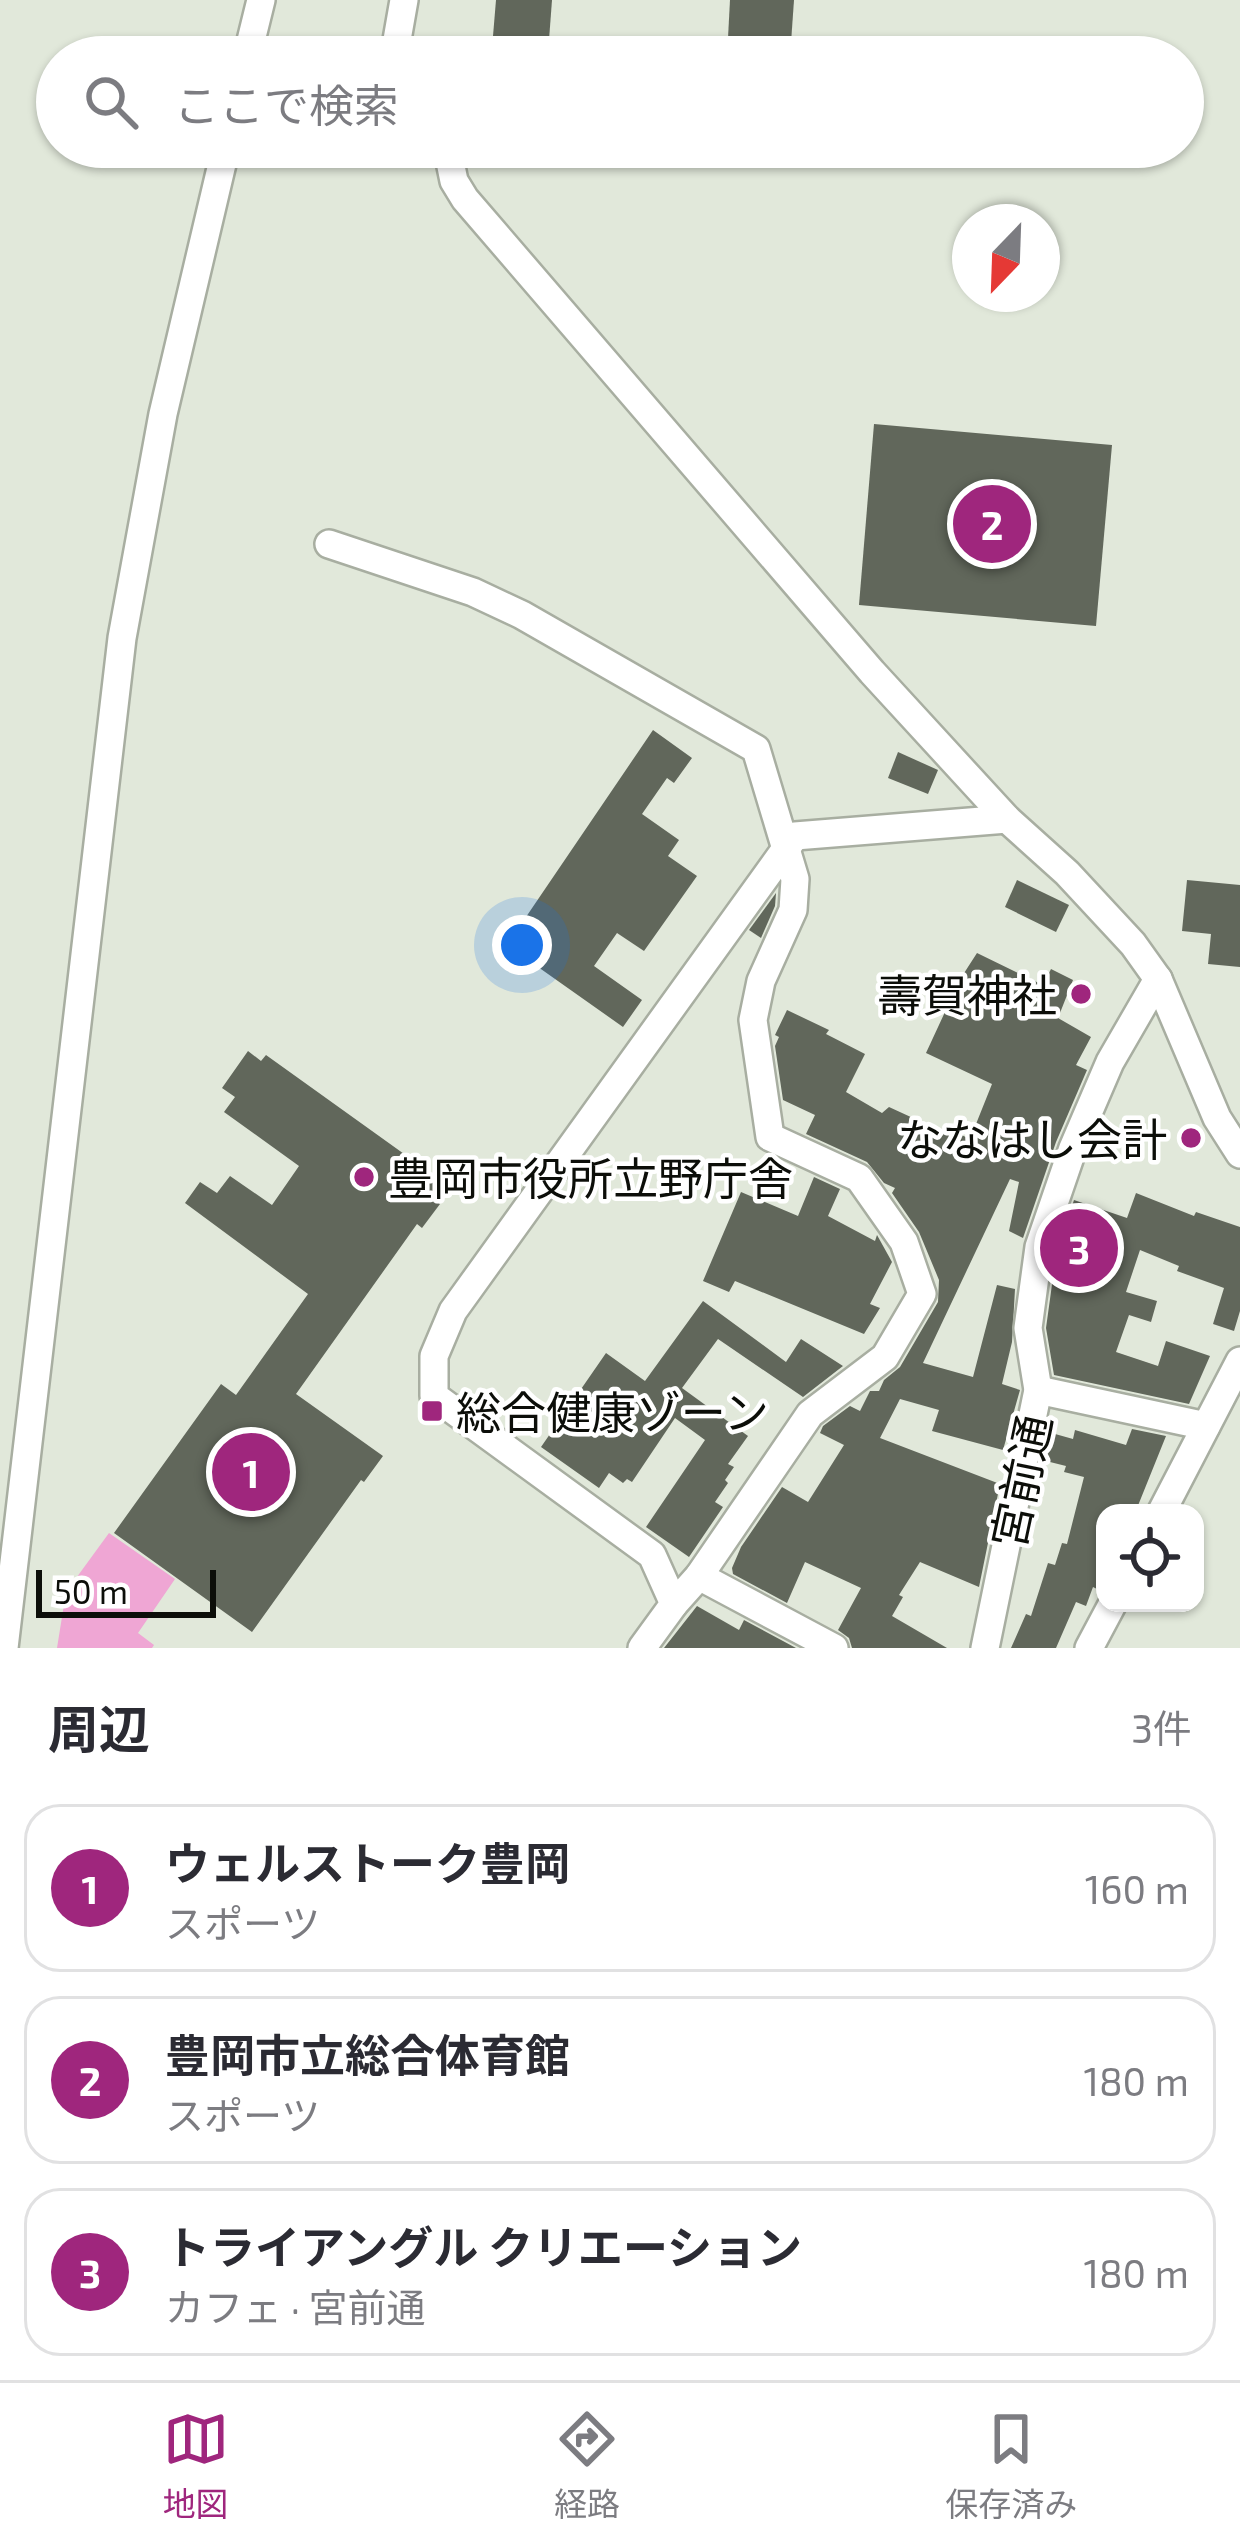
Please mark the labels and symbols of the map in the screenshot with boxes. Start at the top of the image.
north arrow [952,204,1060,312]
pin: 2 [953,479,1031,569]
your location [492,915,552,975]
place label: 壽賀神社 [877,967,1057,1021]
marker: 壽賀神社 [1068,981,1094,1007]
place label: ななはし会計 [897,1111,1167,1165]
marker: ななはし会計 [1178,1125,1204,1151]
place label: 豊岡市役所立野庁舎 [388,1150,793,1204]
marker: 豊岡市役所立野庁舎 [351,1164,377,1190]
pin: 3 [1040,1203,1118,1293]
place label: 総合健康ゾーン [456,1384,769,1438]
marker: 総合健康ゾーン [419,1398,445,1424]
street label: 宮前通 [980,1409,1060,1553]
pin: 1 [212,1427,290,1517]
scale bar [36,1564,216,1617]

